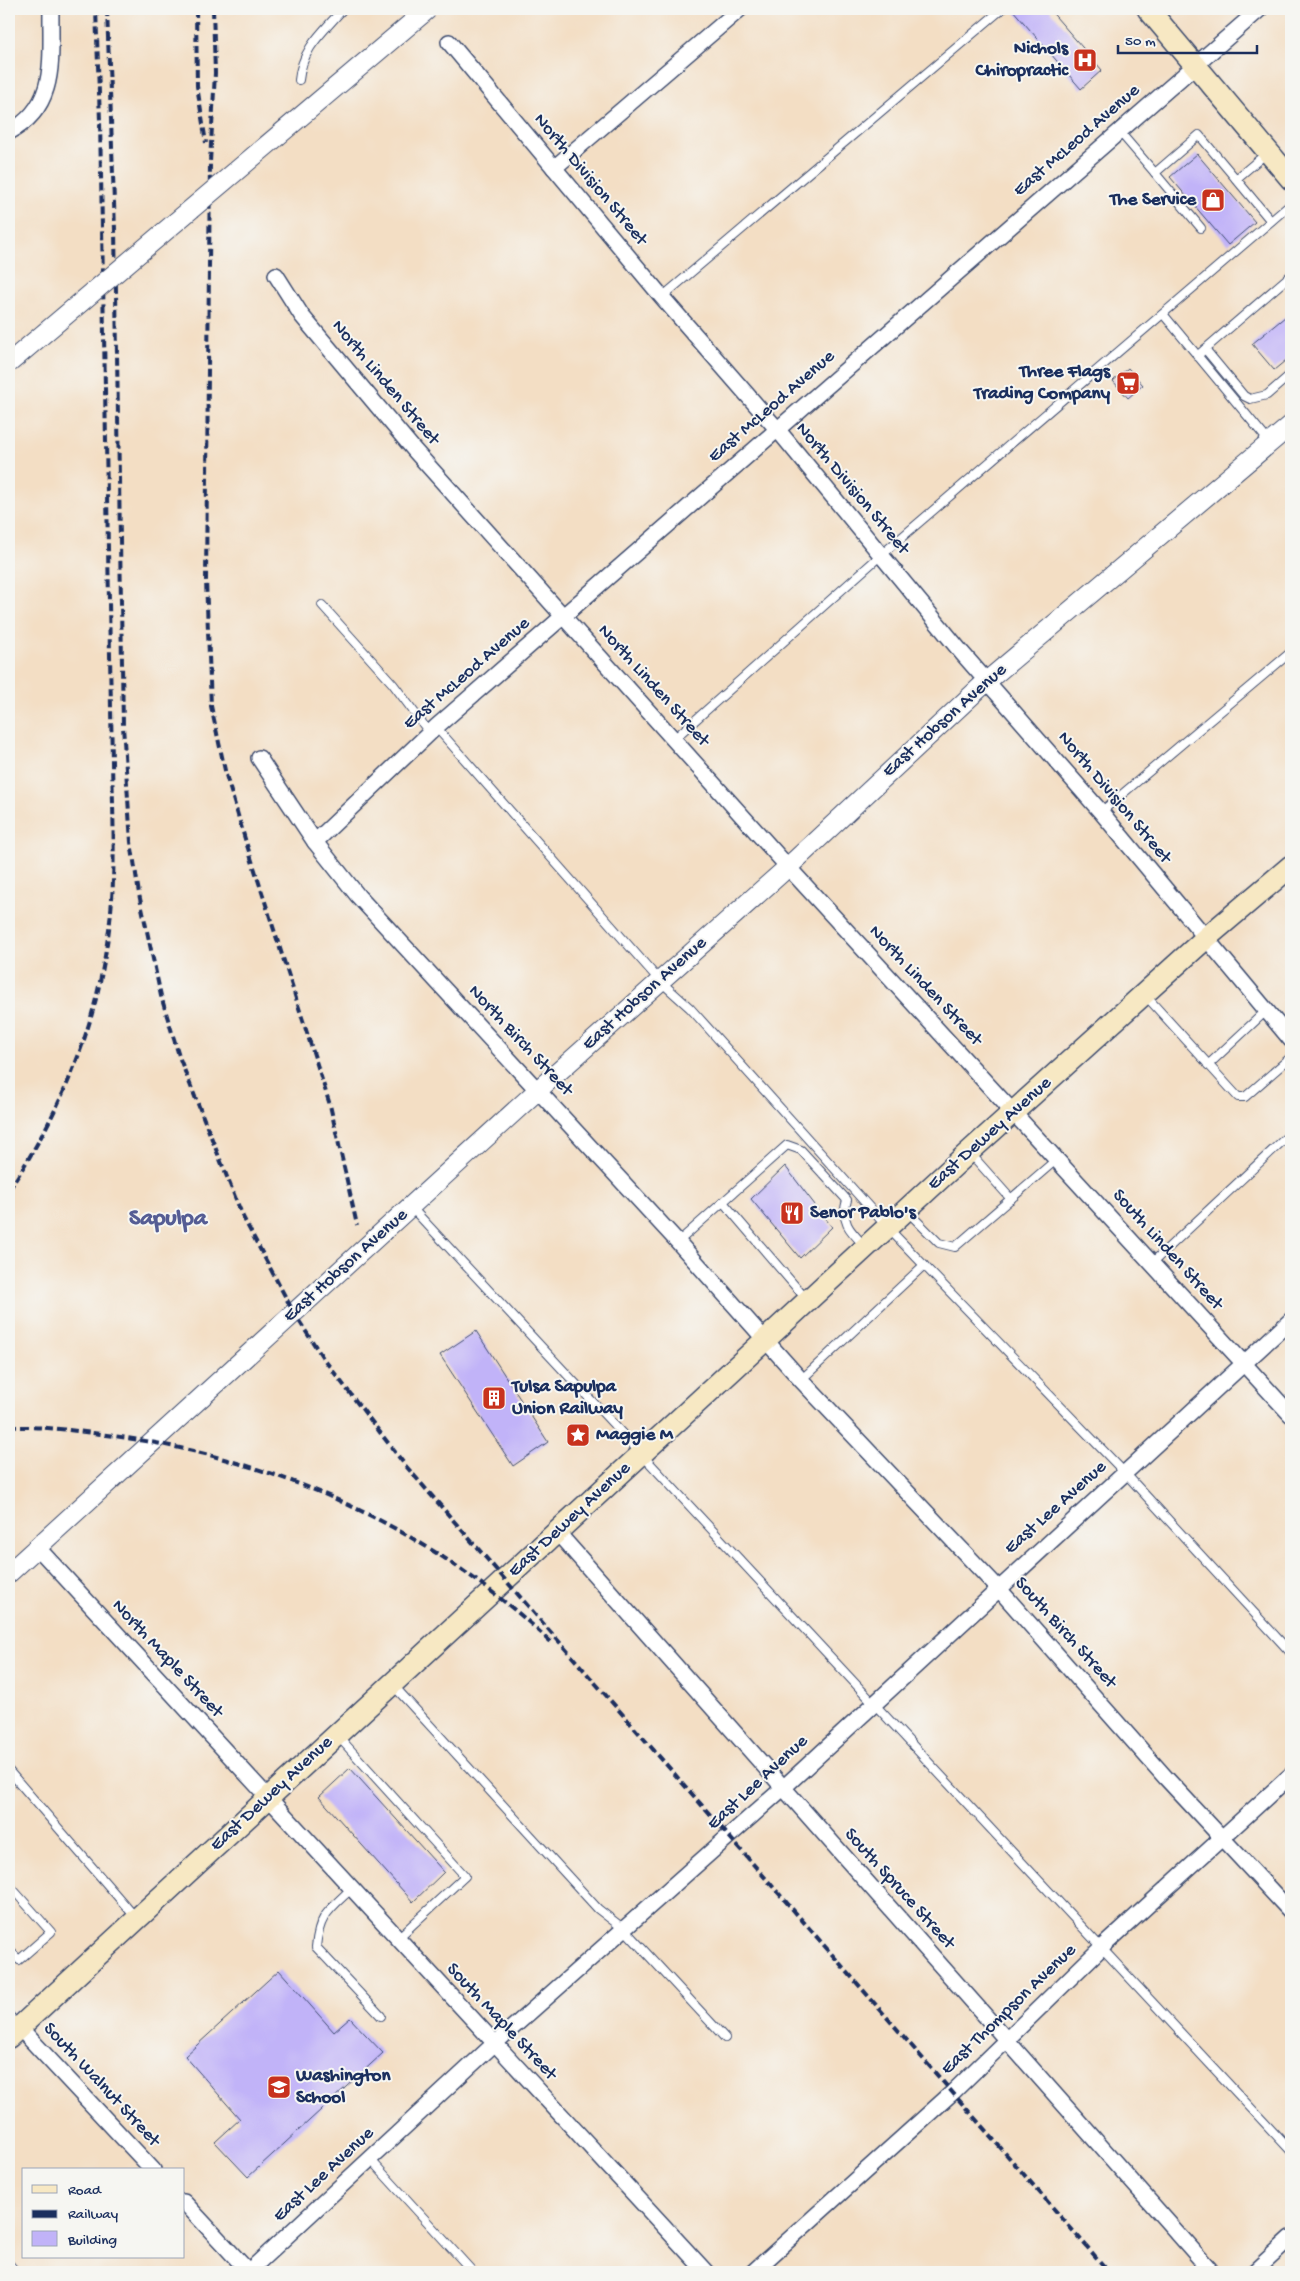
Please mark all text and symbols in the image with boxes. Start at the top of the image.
scale bar [1118,22,1256,54]
text: 50 m [1125,33,1156,51]
place label: Nichols Chiropractic [974,38,1070,83]
hospital icon: Nichols Chiropractic [1072,47,1098,73]
street label: East McLeod Avenue [1009,79,1145,202]
street label: North Division Street [528,109,653,253]
shop icon: The Service [1200,187,1226,213]
place label: The Service [1108,189,1197,212]
street label: North Linden Street [326,316,446,452]
street label: East McLeod Avenue [704,345,840,468]
place label: Three Flags Trading Company [972,361,1111,406]
supermarket icon: Three Flags Trading Company [1115,370,1141,396]
street label: North Division Street [790,418,915,562]
street label: East McLeod Avenue [399,612,535,735]
street label: North Linden Street [592,620,715,754]
street label: East Hobson Avenue [878,659,1012,783]
street label: North Division Street [1052,727,1177,871]
street label: North Linden Street [863,921,988,1053]
street label: East Hobson Avenue [578,932,712,1056]
street label: North Birch Street [463,981,579,1103]
street label: East Dewey Avenue [923,1072,1057,1196]
street label: South Linden Street [1106,1185,1229,1317]
restaurant icon: Senor Pablo's [779,1200,805,1226]
place label: Senor Pablo's [810,1202,917,1225]
street label: East Hobson Avenue [279,1204,413,1328]
district label: Sapulpa [129,1205,209,1234]
place label: Tulsa Sapulpa Union Railway [510,1376,624,1421]
building icon: Tulsa Sapulpa Union Railway [481,1385,507,1411]
place icon: Maggie M [565,1422,591,1448]
place label: Maggie M [596,1424,674,1447]
street label: East Lee Avenue [1000,1456,1112,1560]
street label: East Dewey Avenue [504,1457,636,1583]
street label: South Birch Street [1009,1572,1123,1695]
street label: North Maple Street [106,1595,229,1725]
street label: East Lee Avenue [703,1730,813,1836]
street label: East Dewey Avenue [206,1731,338,1857]
street label: South Spruce Street [838,1824,961,1956]
street label: East Thompson Avenue [936,1939,1082,2081]
street label: South Maple Street [441,1958,563,2087]
street label: South Walnut Street [37,2018,166,2154]
place label: Washington School [295,2065,391,2110]
school or university icon: Washington School [266,2074,292,2100]
street label: East Lee Avenue [269,2122,379,2228]
legend [22,2168,185,2258]
text: Road [68,2182,102,2200]
text: Railway [68,2206,119,2224]
text: Building [67,2232,117,2250]

